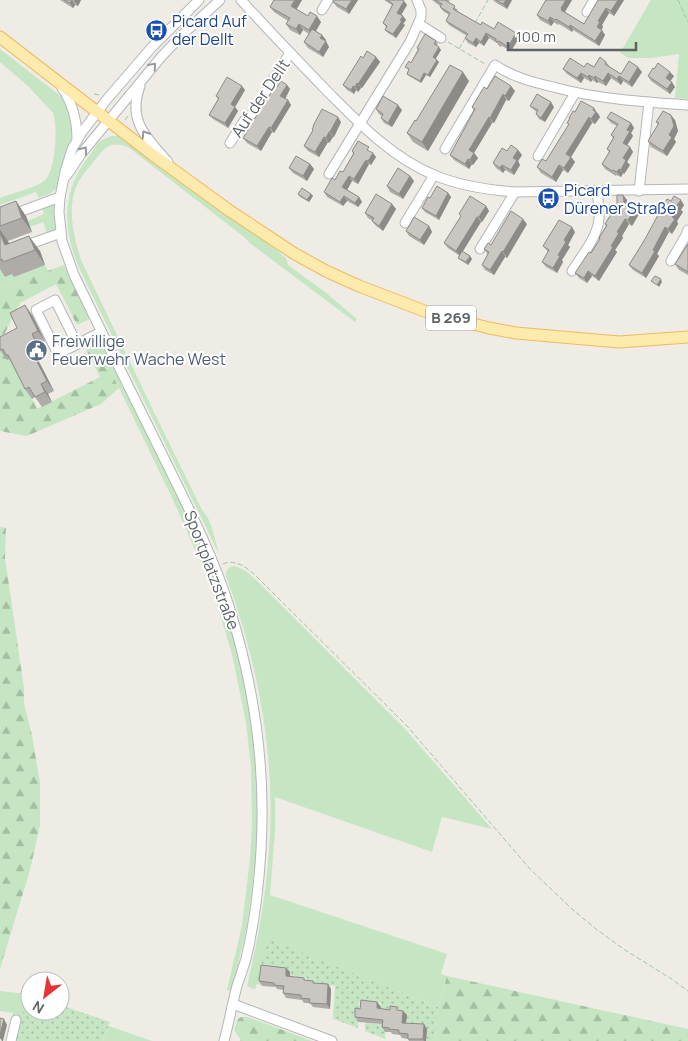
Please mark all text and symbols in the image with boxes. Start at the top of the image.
place label: Picard Auf der Dellt [172,10,247,50]
bus stop icon: Picard Auf der Dellt [144,18,168,42]
scale bar [508,20,636,52]
text: 100 m [516,26,556,47]
street label: Auf der Dellt [226,54,294,142]
one-way arrow [148,63,157,72]
one-way arrow [142,131,152,140]
one-way arrow [78,146,87,156]
place label: Picard Dürener Straße [564,179,676,219]
bus stop icon: Picard Dürener Straße [536,187,560,211]
road number: B 269 [426,306,476,330]
place label: Freiwillige Feuerwehr Wache West [52,330,226,370]
public building icon: Freiwillige Feuerwehr Wache West [24,338,48,362]
street label: Sportplatzstraße [179,507,245,633]
north arrow [20,971,70,1021]
text: N [29,997,47,1018]

